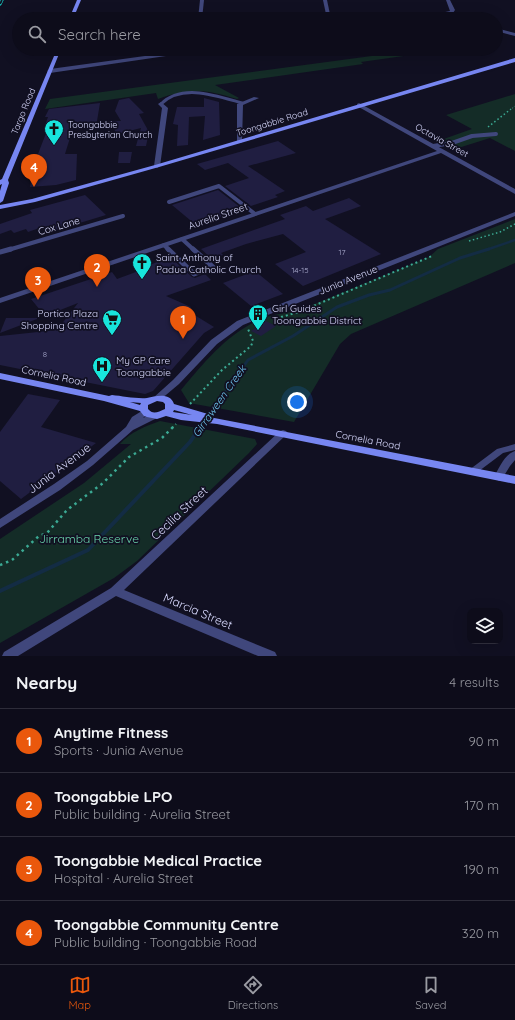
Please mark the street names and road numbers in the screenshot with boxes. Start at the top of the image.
street label: Targo Road [9,86,37,136]
street label: Toongabbie Road [235,106,309,138]
street label: Octavia Street [413,121,471,159]
street label: Aurelia Street [187,200,250,232]
street label: Cox Lane [37,214,82,238]
street label: Junia Avenue [317,262,380,298]
street label: Cornelia Road [20,363,88,389]
street label: Cornelia Road [334,427,402,453]
street label: Junia Avenue [25,439,94,496]
street label: Cecilia Street [148,483,210,543]
street label: Marcia Street [161,590,235,632]

